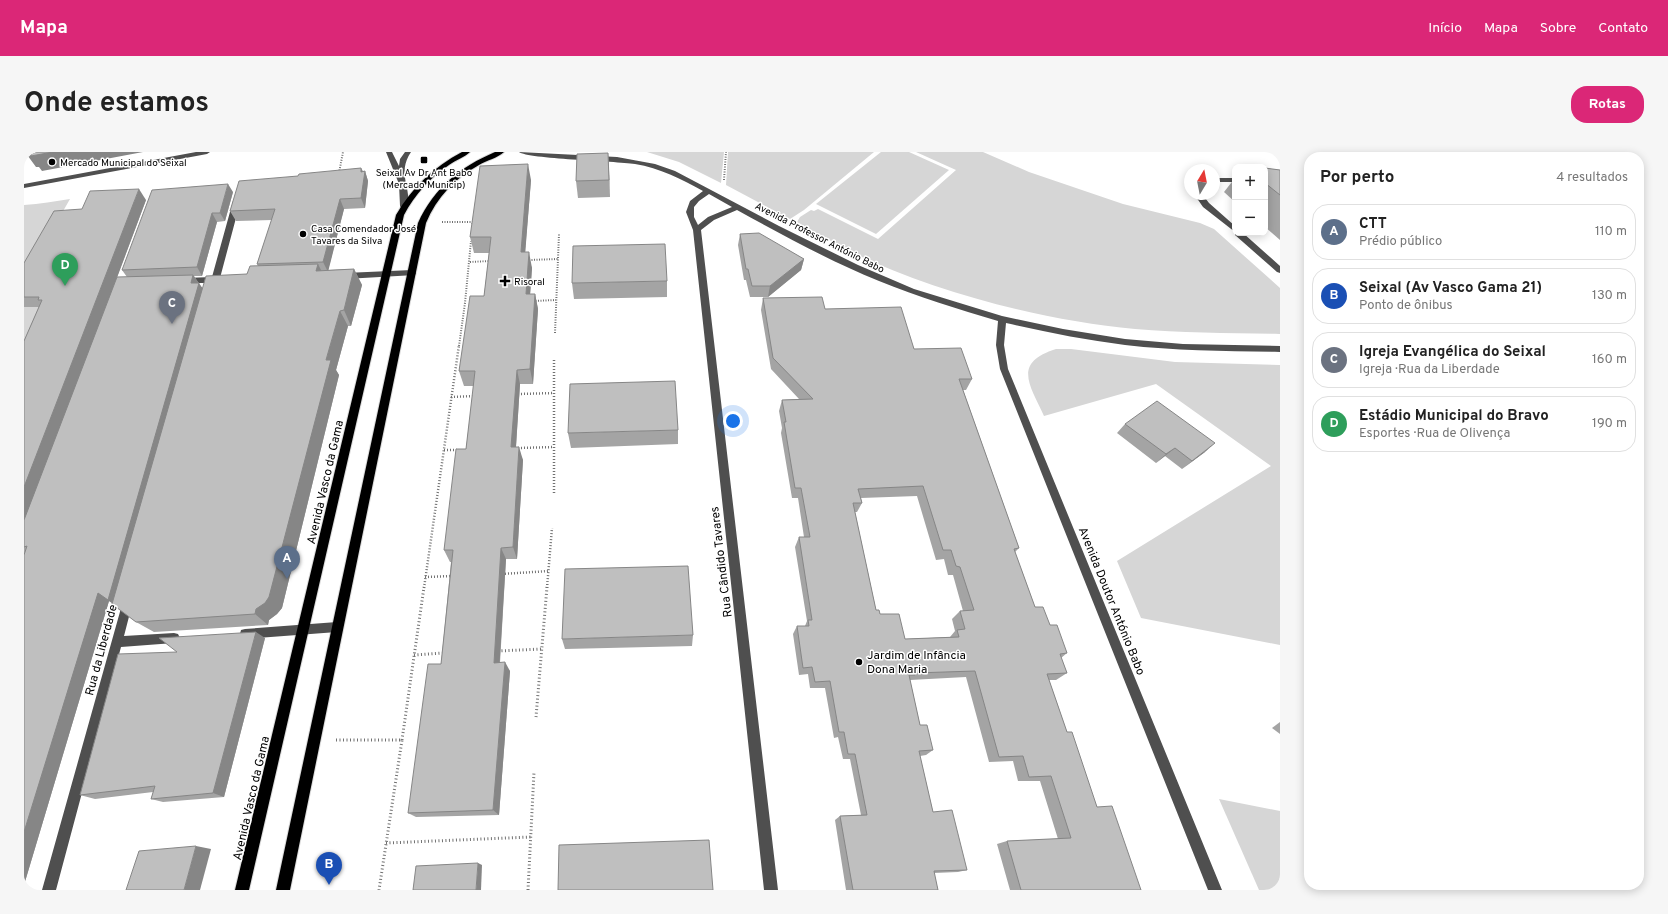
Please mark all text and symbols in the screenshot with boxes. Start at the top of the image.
text: Mapa [20,16,68,40]
text: Início [1428,20,1462,37]
text: Mapa [1484,20,1518,37]
text: Sobre [1540,20,1576,37]
text: Contato [1598,20,1648,37]
text: Onde estamos [24,86,209,122]
button: Rotas [1571,86,1644,123]
marker: Seixal Av Dr Ant Babo (Mercado Municip) [419,155,429,165]
marker: Mercado Municipal do Seixal [47,157,57,167]
place label: Mercado Municipal do Seixal [60,157,187,170]
north arrow [1184,164,1220,200]
map controls [1232,164,1268,236]
button: + [1232,164,1268,200]
place label: Seixal Av Dr Ant Babo (Mercado Municip) [376,167,473,192]
text: Por perto [1320,167,1394,189]
text: 4 resultados [1556,170,1628,186]
street label: Avenida Professor António Babo [752,200,887,277]
button: − [1232,200,1268,236]
text: CTT [1359,215,1387,234]
place label: Casa Comendador José Tavares da Silva [311,223,416,248]
text: A [1329,224,1339,240]
text: 110 m [1595,224,1627,240]
marker: Casa Comendador José Tavares da Silva [298,229,308,239]
text: Prédio público [1359,234,1442,250]
pin: D [52,253,78,286]
marker: Risoral [499,275,511,287]
place label: Risoral [514,276,545,289]
text: Seixal (Av Vasco Gama 21) [1359,279,1542,298]
text: B [1330,288,1338,304]
text: 130 m [1592,288,1627,304]
pin: C [159,291,185,324]
text: Ponto de ônibus [1359,298,1453,314]
text: Igreja Evangélica do Seixal [1359,343,1546,362]
text: C [1330,352,1338,368]
text: 160 m [1592,352,1627,368]
text: Igreja · Rua da Liberdade [1359,362,1500,378]
text: Estádio Municipal do Bravo [1359,407,1549,426]
your location [723,411,743,431]
text: D [1329,416,1339,432]
text: 190 m [1592,416,1627,432]
street label: Avenida Vasco da Gama [304,419,348,546]
text: Esportes · Rua de Olivença [1359,426,1510,442]
street label: Rua Cândido Tavares [707,506,737,618]
street label: Avenida Doutor António Babo [1074,525,1148,678]
pin: A [274,546,300,579]
street label: Rua da Liberdade [82,603,122,698]
place label: Jardim de Infância Dona Maria [867,648,966,678]
marker: Jardim de Infância Dona Maria [854,657,864,667]
street label: Avenida Vasco da Gama [230,735,274,862]
pin: B [316,852,342,885]

